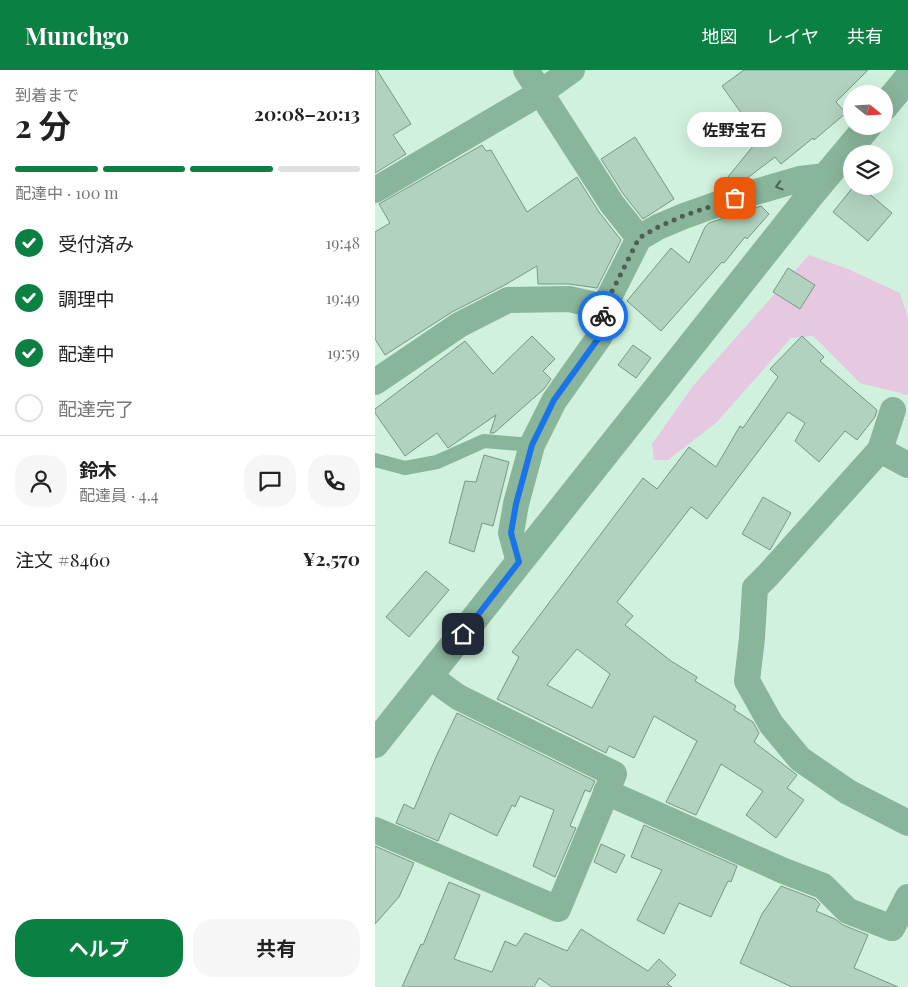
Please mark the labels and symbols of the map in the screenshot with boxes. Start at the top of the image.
north arrow [843,85,893,135]
callout: 佐野宝石 [687,113,783,148]
pin [714,177,756,219]
one-way arrow [775,180,783,190]
courier [578,291,628,341]
pin [442,613,484,655]

